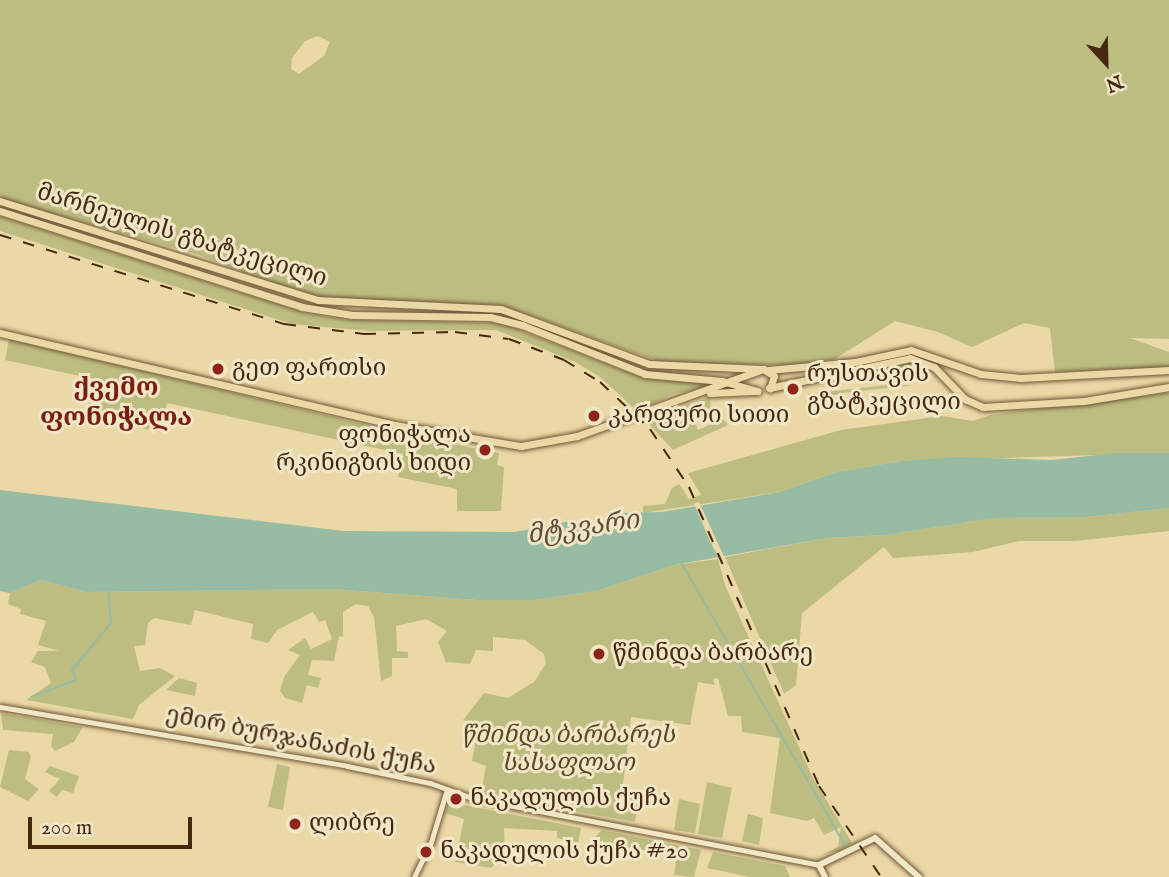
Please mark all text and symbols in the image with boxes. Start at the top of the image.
north arrow [1071,28,1141,98]
text: N [1102,68,1126,97]
street label: მარნეულის გზატკეცილი [34,178,330,294]
place label: გეთ ფართსი [232,355,386,383]
marker: გეთ ფართსი [210,361,226,377]
place label: რუსთავის გზატკეცილი [807,361,961,417]
district label: ქვემო ფონიჭალა [40,372,192,434]
marker: რუსთავის გზატკეცილი [785,381,801,397]
place label: კარფური სითი [608,402,789,430]
marker: კარფური სითი [586,408,602,424]
place label: ფონიჭალა რკინიგზის ხიდი [276,422,471,478]
marker: ფონიჭალა რკინიგზის ხიდი [477,442,493,458]
water label: მტკვარი [525,505,641,551]
place label: წმინდა ბარბარე [613,640,813,668]
marker: წმინდა ბარბარე [591,646,607,662]
street label: ემირ ბურჯანაძის ქუჩა [163,701,439,781]
park label: წმინდა ბარბარეს სასაფლაო [461,722,675,778]
place label: ნაკადულის ქუჩა [470,785,671,813]
marker: ნაკადულის ქუჩა [448,791,464,807]
scale bar [32,804,196,848]
place label: ლიბრე [309,810,395,838]
text: 200 m [41,815,92,842]
marker: ლიბრე [287,816,303,832]
place label: ნაკადულის ქუჩა #20 [440,838,689,866]
marker: ნაკადულის ქუჩა #20 [418,844,434,860]

